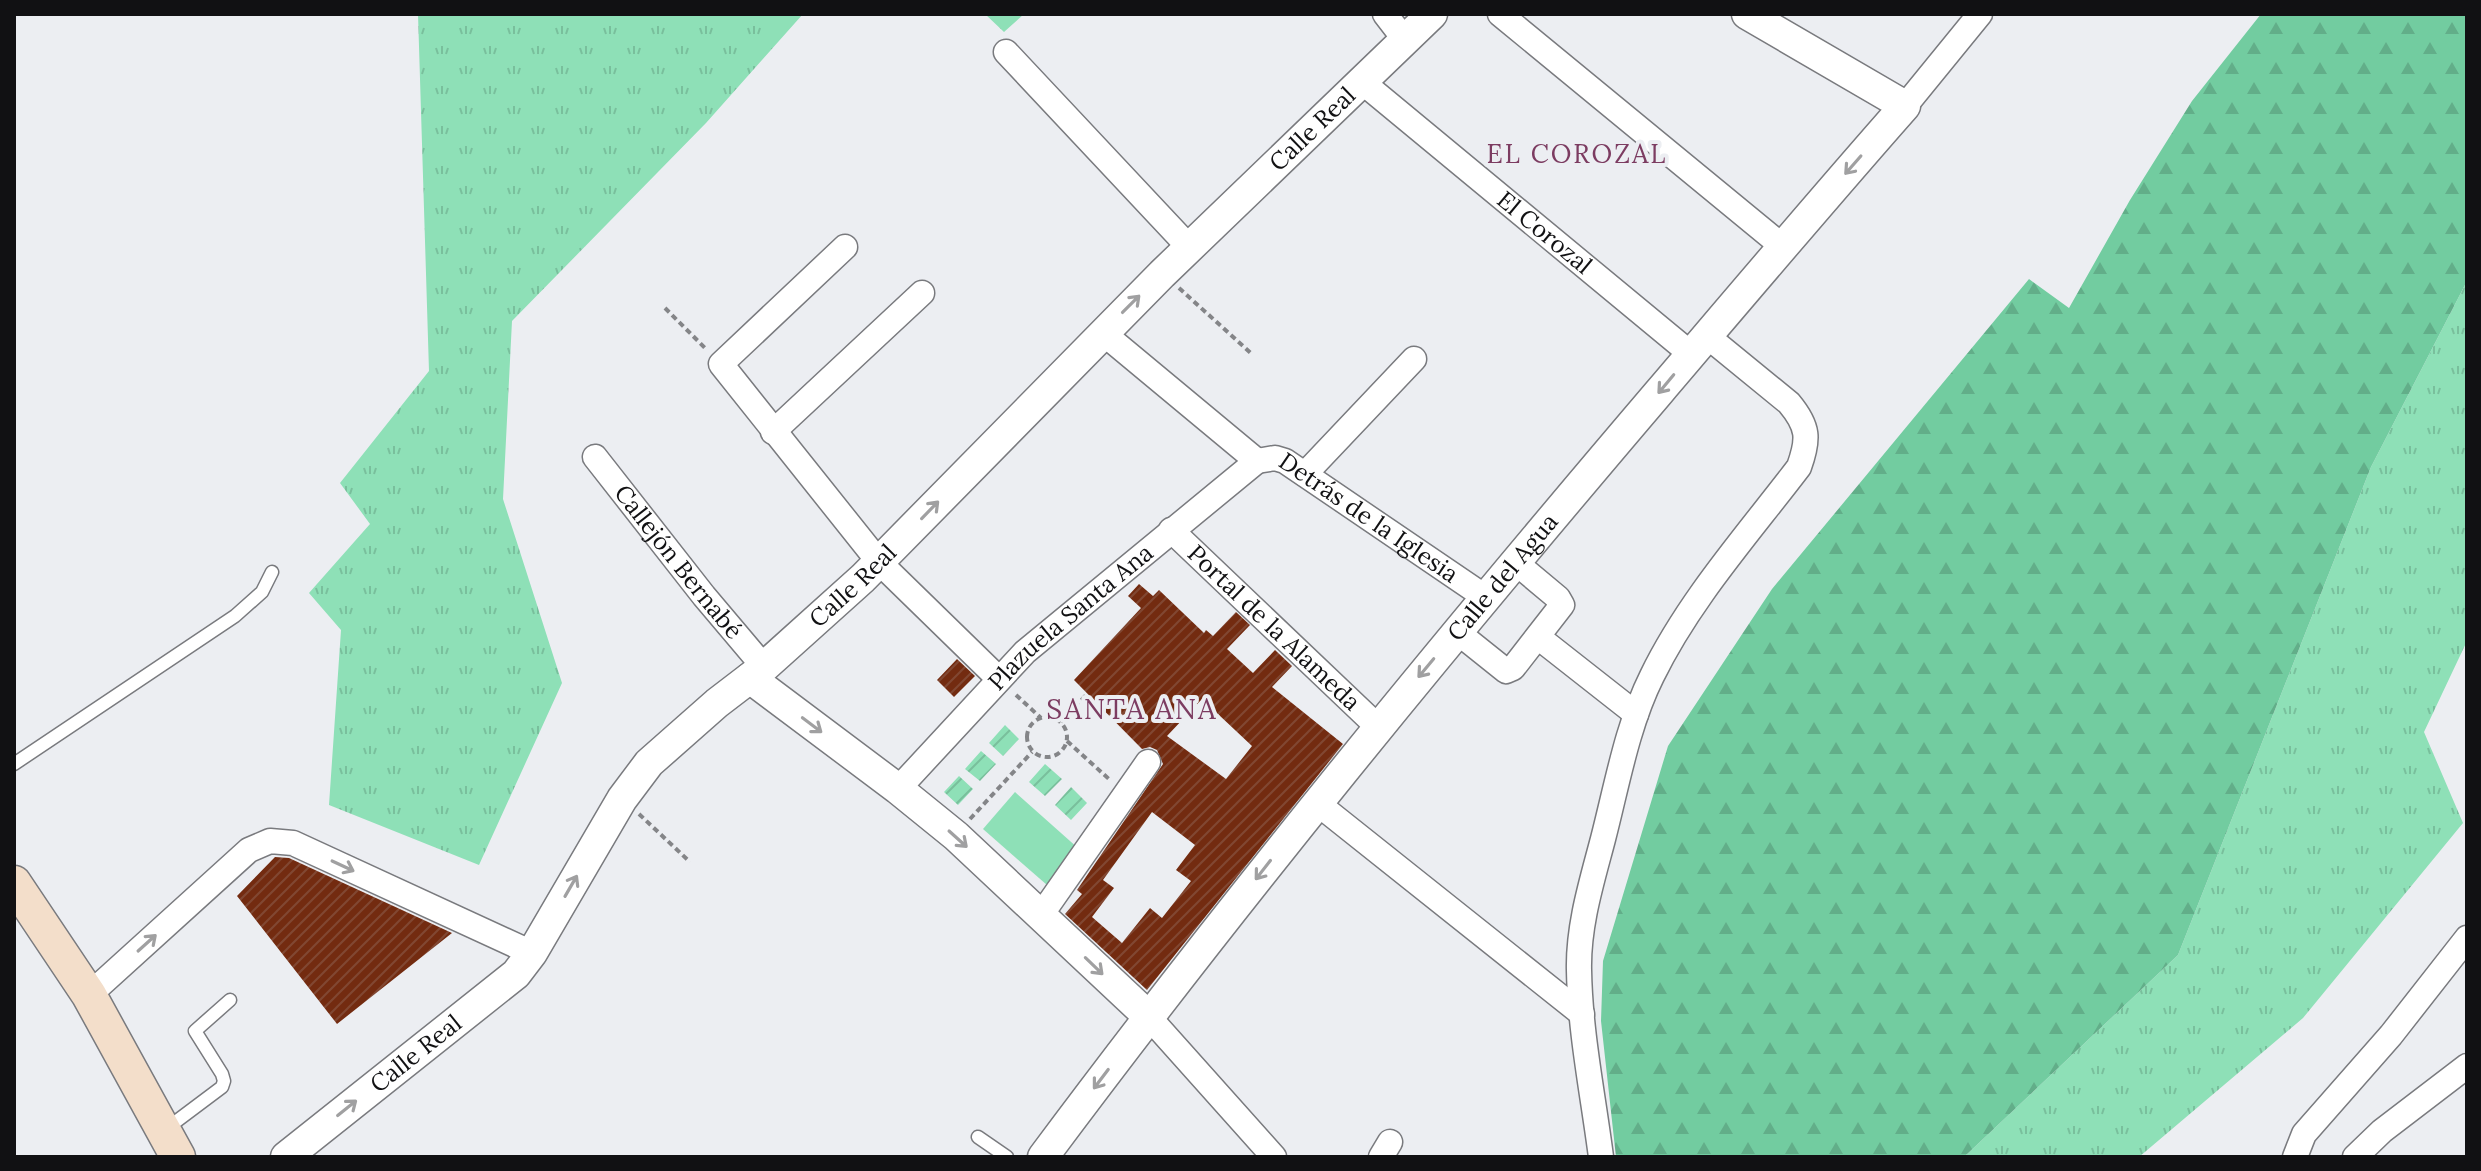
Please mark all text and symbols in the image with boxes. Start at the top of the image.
street label: Calle Real [1262,80,1362,177]
district label: EL COROZAL [1487,137,1667,170]
one-way arrow [1845,154,1863,174]
street label: El Corozal [1491,184,1599,281]
one-way arrow [1121,295,1140,314]
one-way arrow [1657,373,1675,393]
street label: Detrás de la Iglesia [1273,445,1465,589]
street label: Callejón Bernabé [608,478,750,645]
one-way arrow [920,500,939,520]
street label: Calle del Agua [1440,507,1565,647]
street label: Calle Real [803,537,903,634]
street label: Plazuela Santa Ana [981,537,1159,697]
street label: Portal de la Alameda [1181,538,1367,717]
one-way arrow [1417,657,1435,678]
district label: SANTA ANA [1046,691,1218,727]
one-way arrow [801,716,823,733]
one-way arrow [948,830,968,848]
one-way arrow [331,859,355,874]
one-way arrow [1255,860,1273,881]
one-way arrow [563,875,579,898]
one-way arrow [136,934,156,952]
one-way arrow [1084,956,1104,974]
street label: Calle Real [364,1007,468,1099]
one-way arrow [1093,1067,1110,1089]
one-way arrow [336,1100,357,1117]

